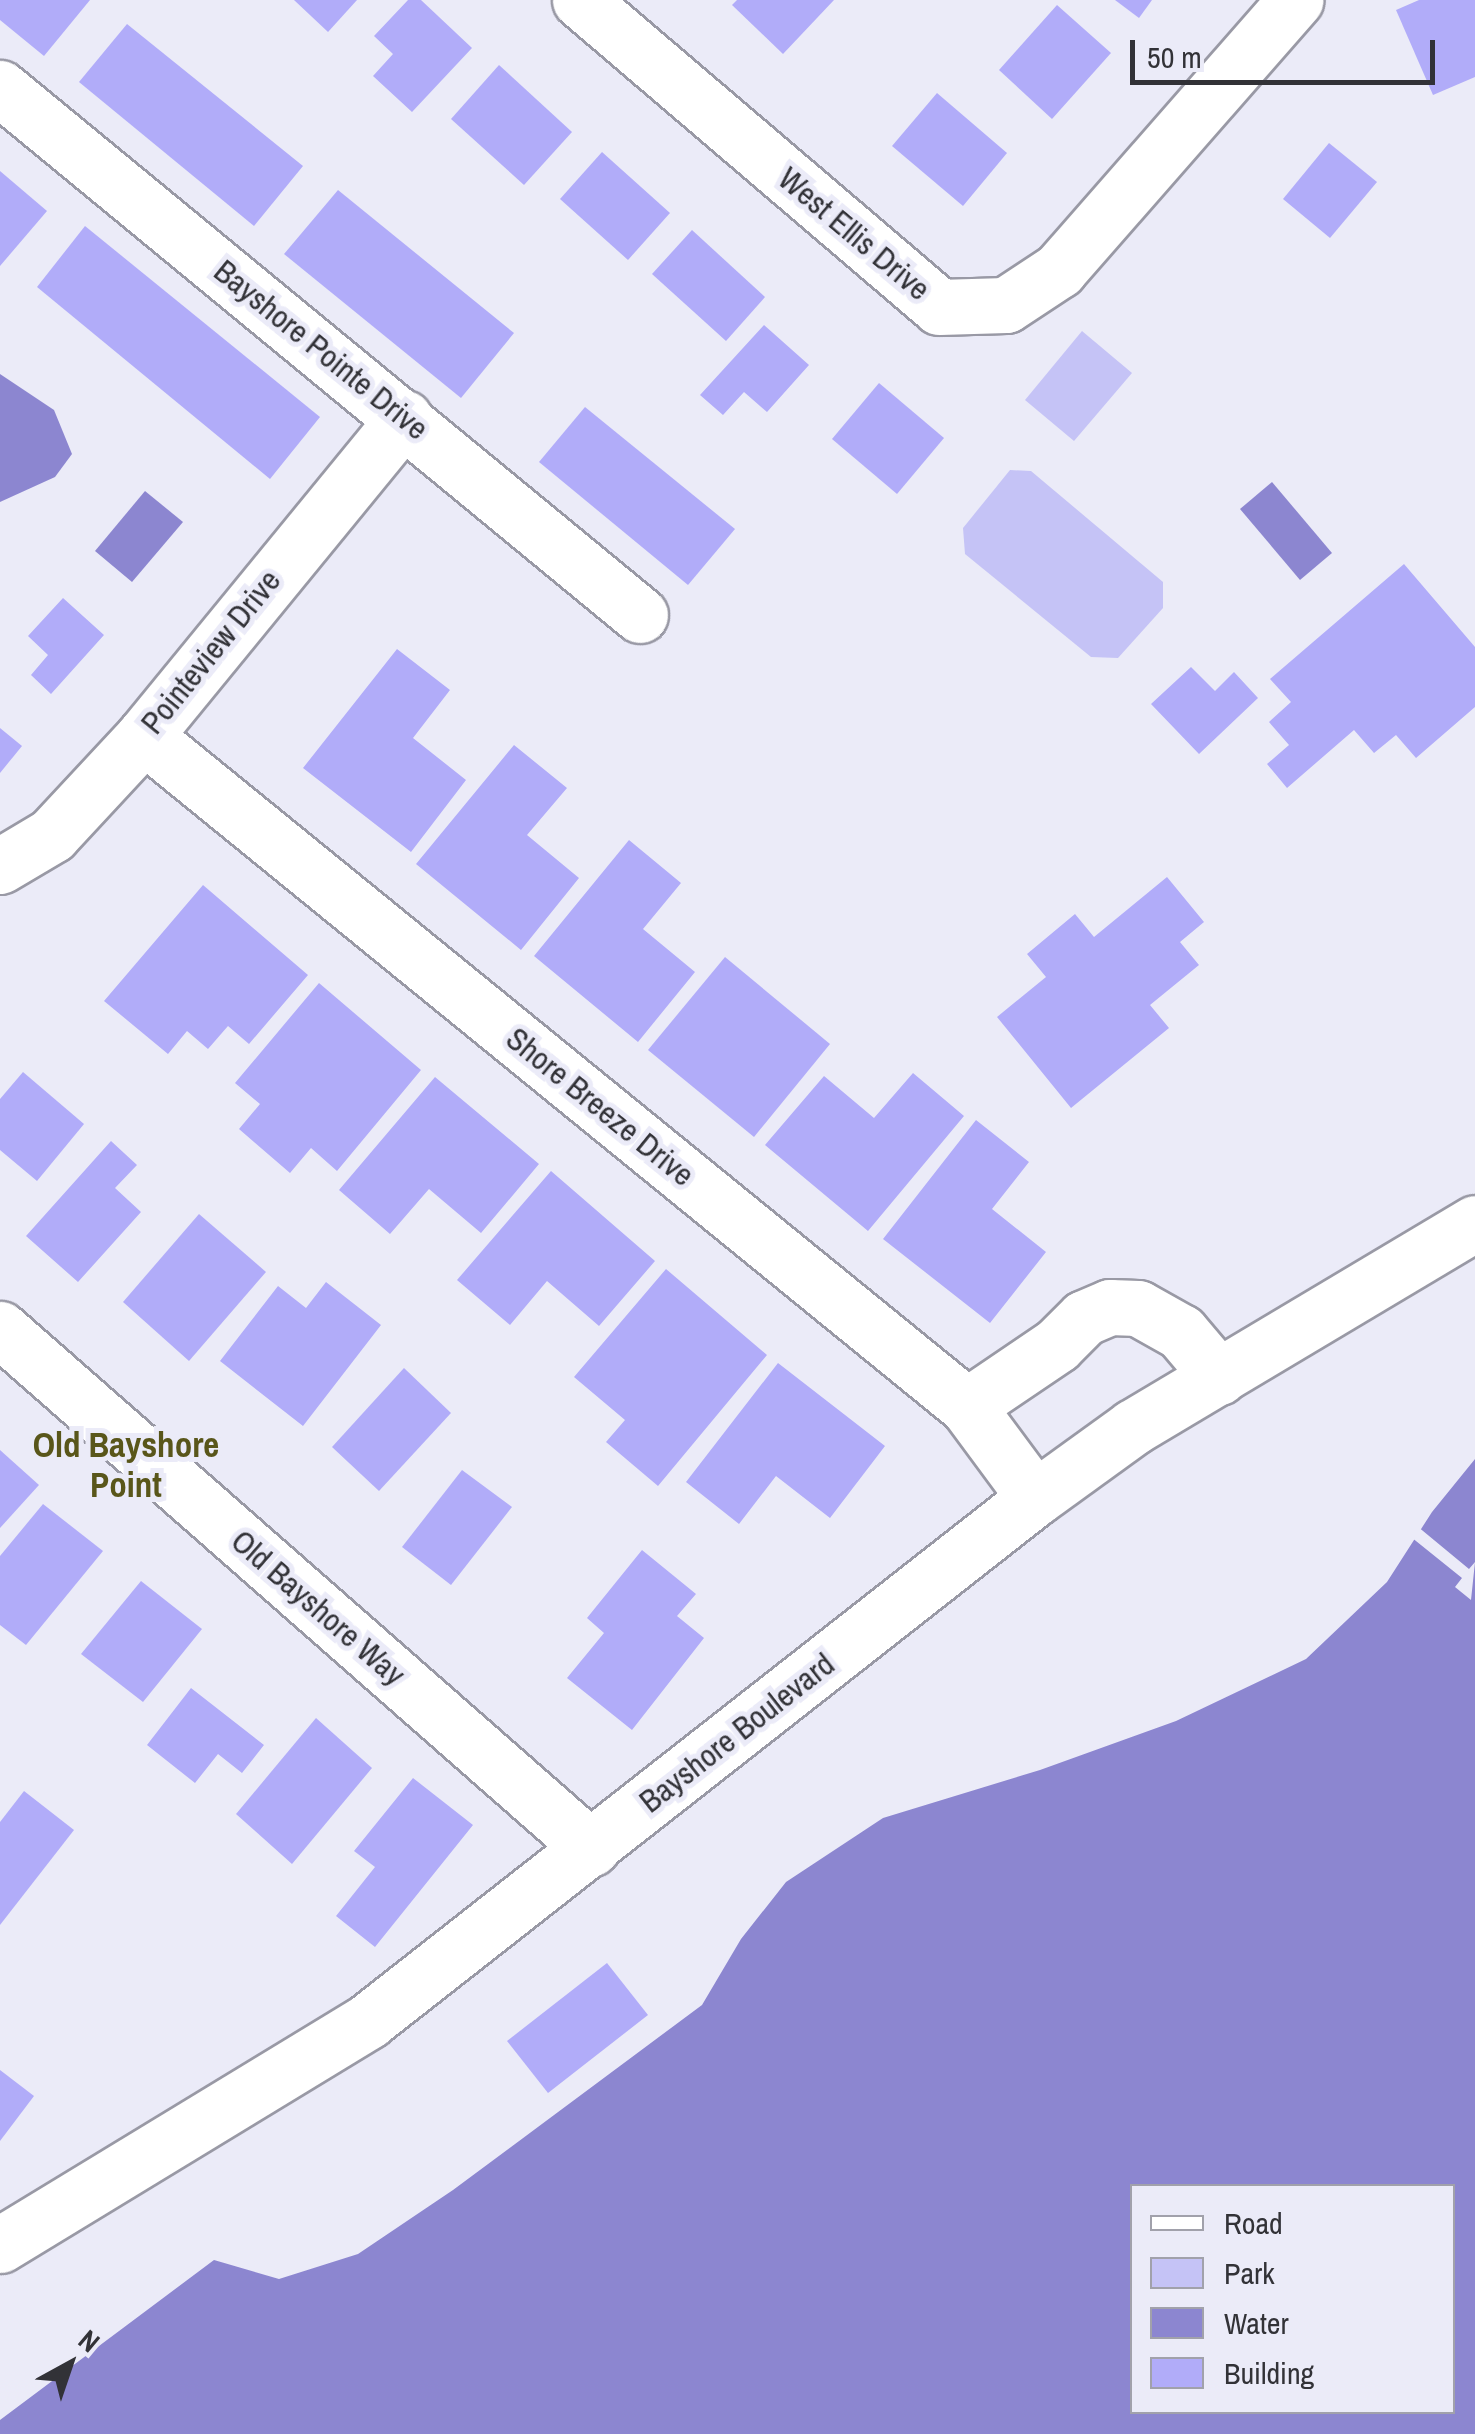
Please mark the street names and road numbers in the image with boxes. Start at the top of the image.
street label: West Ellis Drive [770,159,938,309]
street label: Bayshore Pointe Drive [206,252,436,448]
street label: Pointeview Drive [133,562,289,742]
street label: Shore Breeze Drive [498,1020,702,1194]
street label: Old Bayshore Way [223,1522,413,1694]
street label: Bayshore Boulevard [632,1645,842,1821]

